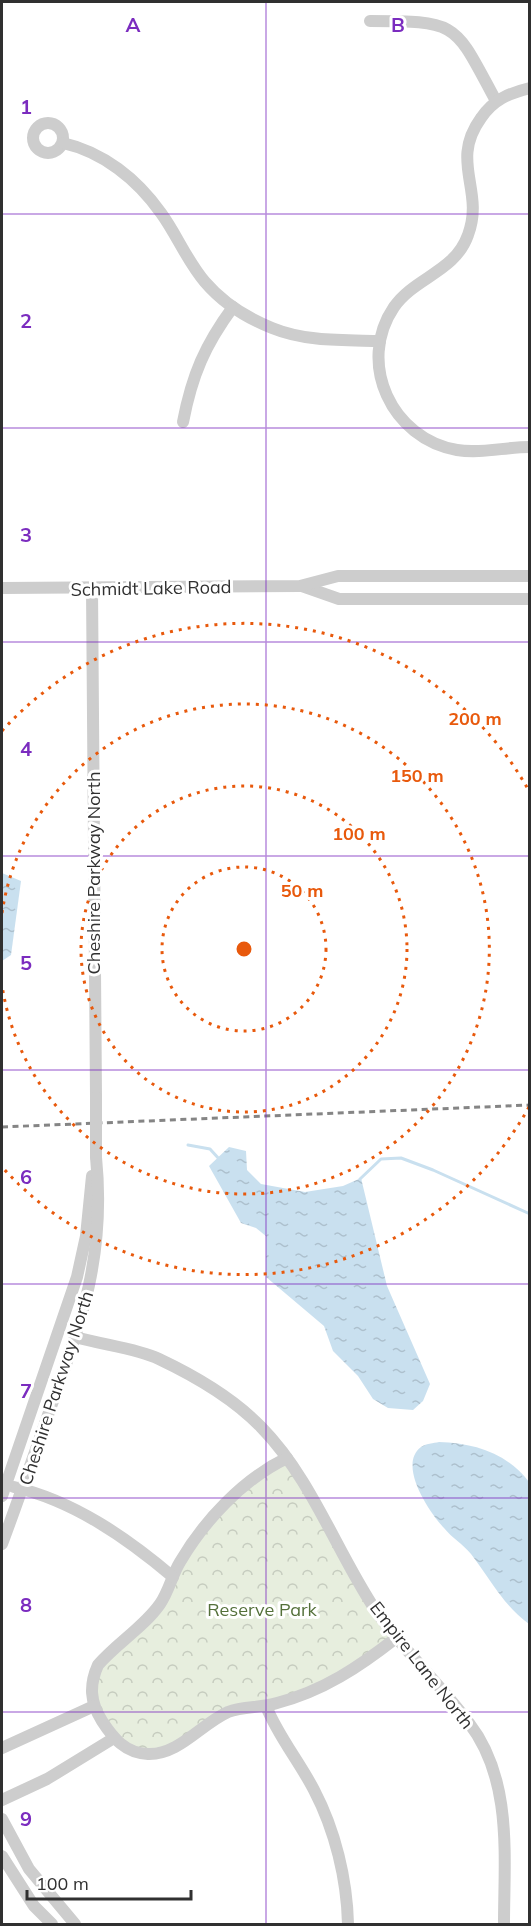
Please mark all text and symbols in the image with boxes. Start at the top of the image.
text: A [126,12,141,37]
text: B [391,12,405,37]
text: 1 [20,94,32,119]
text: 2 [20,308,32,333]
text: 3 [20,522,32,547]
street label: Schmidt Lake Road [70,575,232,601]
text: 200 m [448,707,502,730]
text: 4 [20,736,32,761]
text: 150 m [390,764,444,787]
street label: Cheshire Parkway North [82,772,105,974]
text: 100 m [332,822,386,845]
text: 50 m [281,879,323,902]
centre of rings [234,939,254,959]
text: 5 [20,950,32,975]
text: 6 [20,1164,32,1189]
street label: Cheshire Parkway North [14,1288,98,1488]
text: 7 [20,1378,32,1403]
text: 8 [20,1592,32,1617]
street label: Empire Lane North [365,1597,479,1733]
park label: Reserve Park [207,1598,318,1621]
text: 9 [20,1806,32,1831]
scale bar [27,1863,190,1901]
text: 100 m [36,1872,89,1895]

